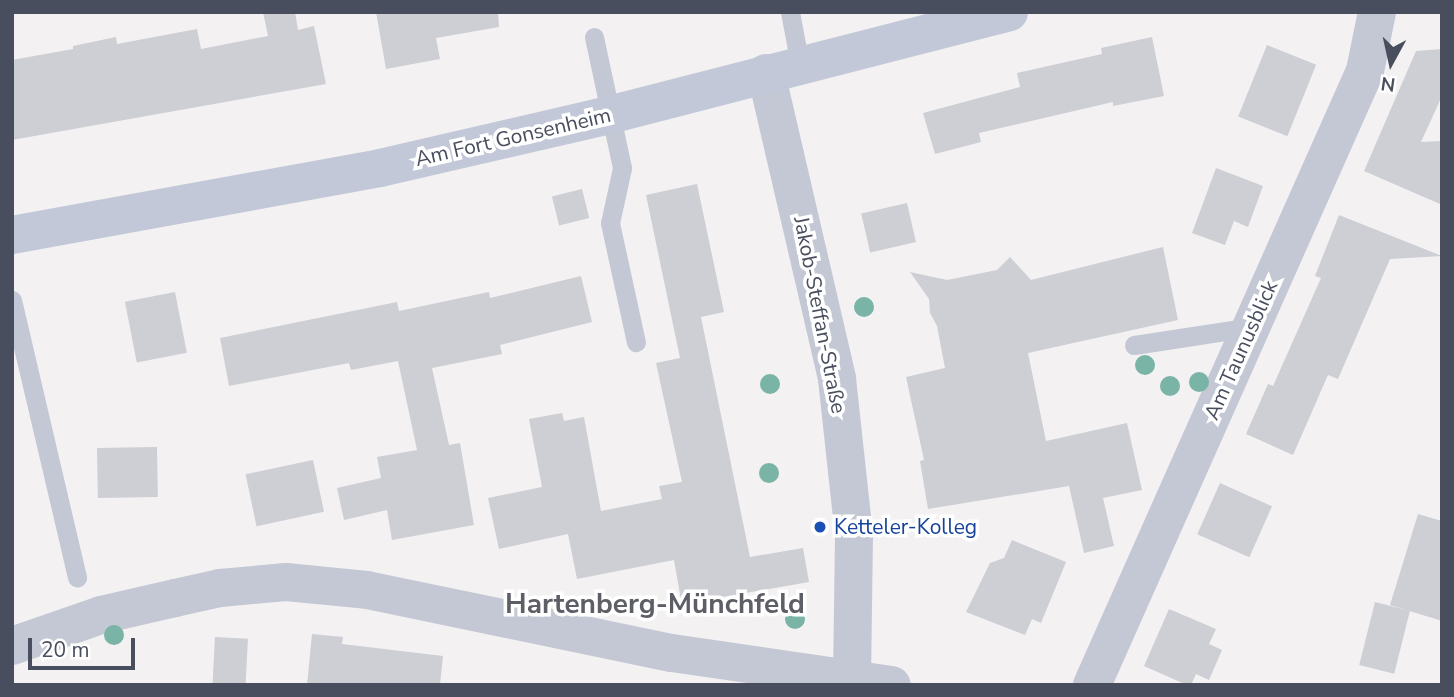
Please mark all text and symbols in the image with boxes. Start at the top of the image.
north arrow [1356,28,1426,98]
text: N [1379,70,1397,98]
street label: Am Fort Gonsenheim [413,102,613,172]
street label: Jakob-Steffan-Straße [789,214,851,416]
street label: Am Taunusblick [1199,276,1283,424]
place label: Ketteler-Kolleg [834,514,977,540]
marker: Ketteler-Kolleg [812,519,828,535]
district label: Hartenberg-Münchfeld [505,587,805,621]
scale bar [32,624,138,668]
text: 20 m [41,636,90,664]

